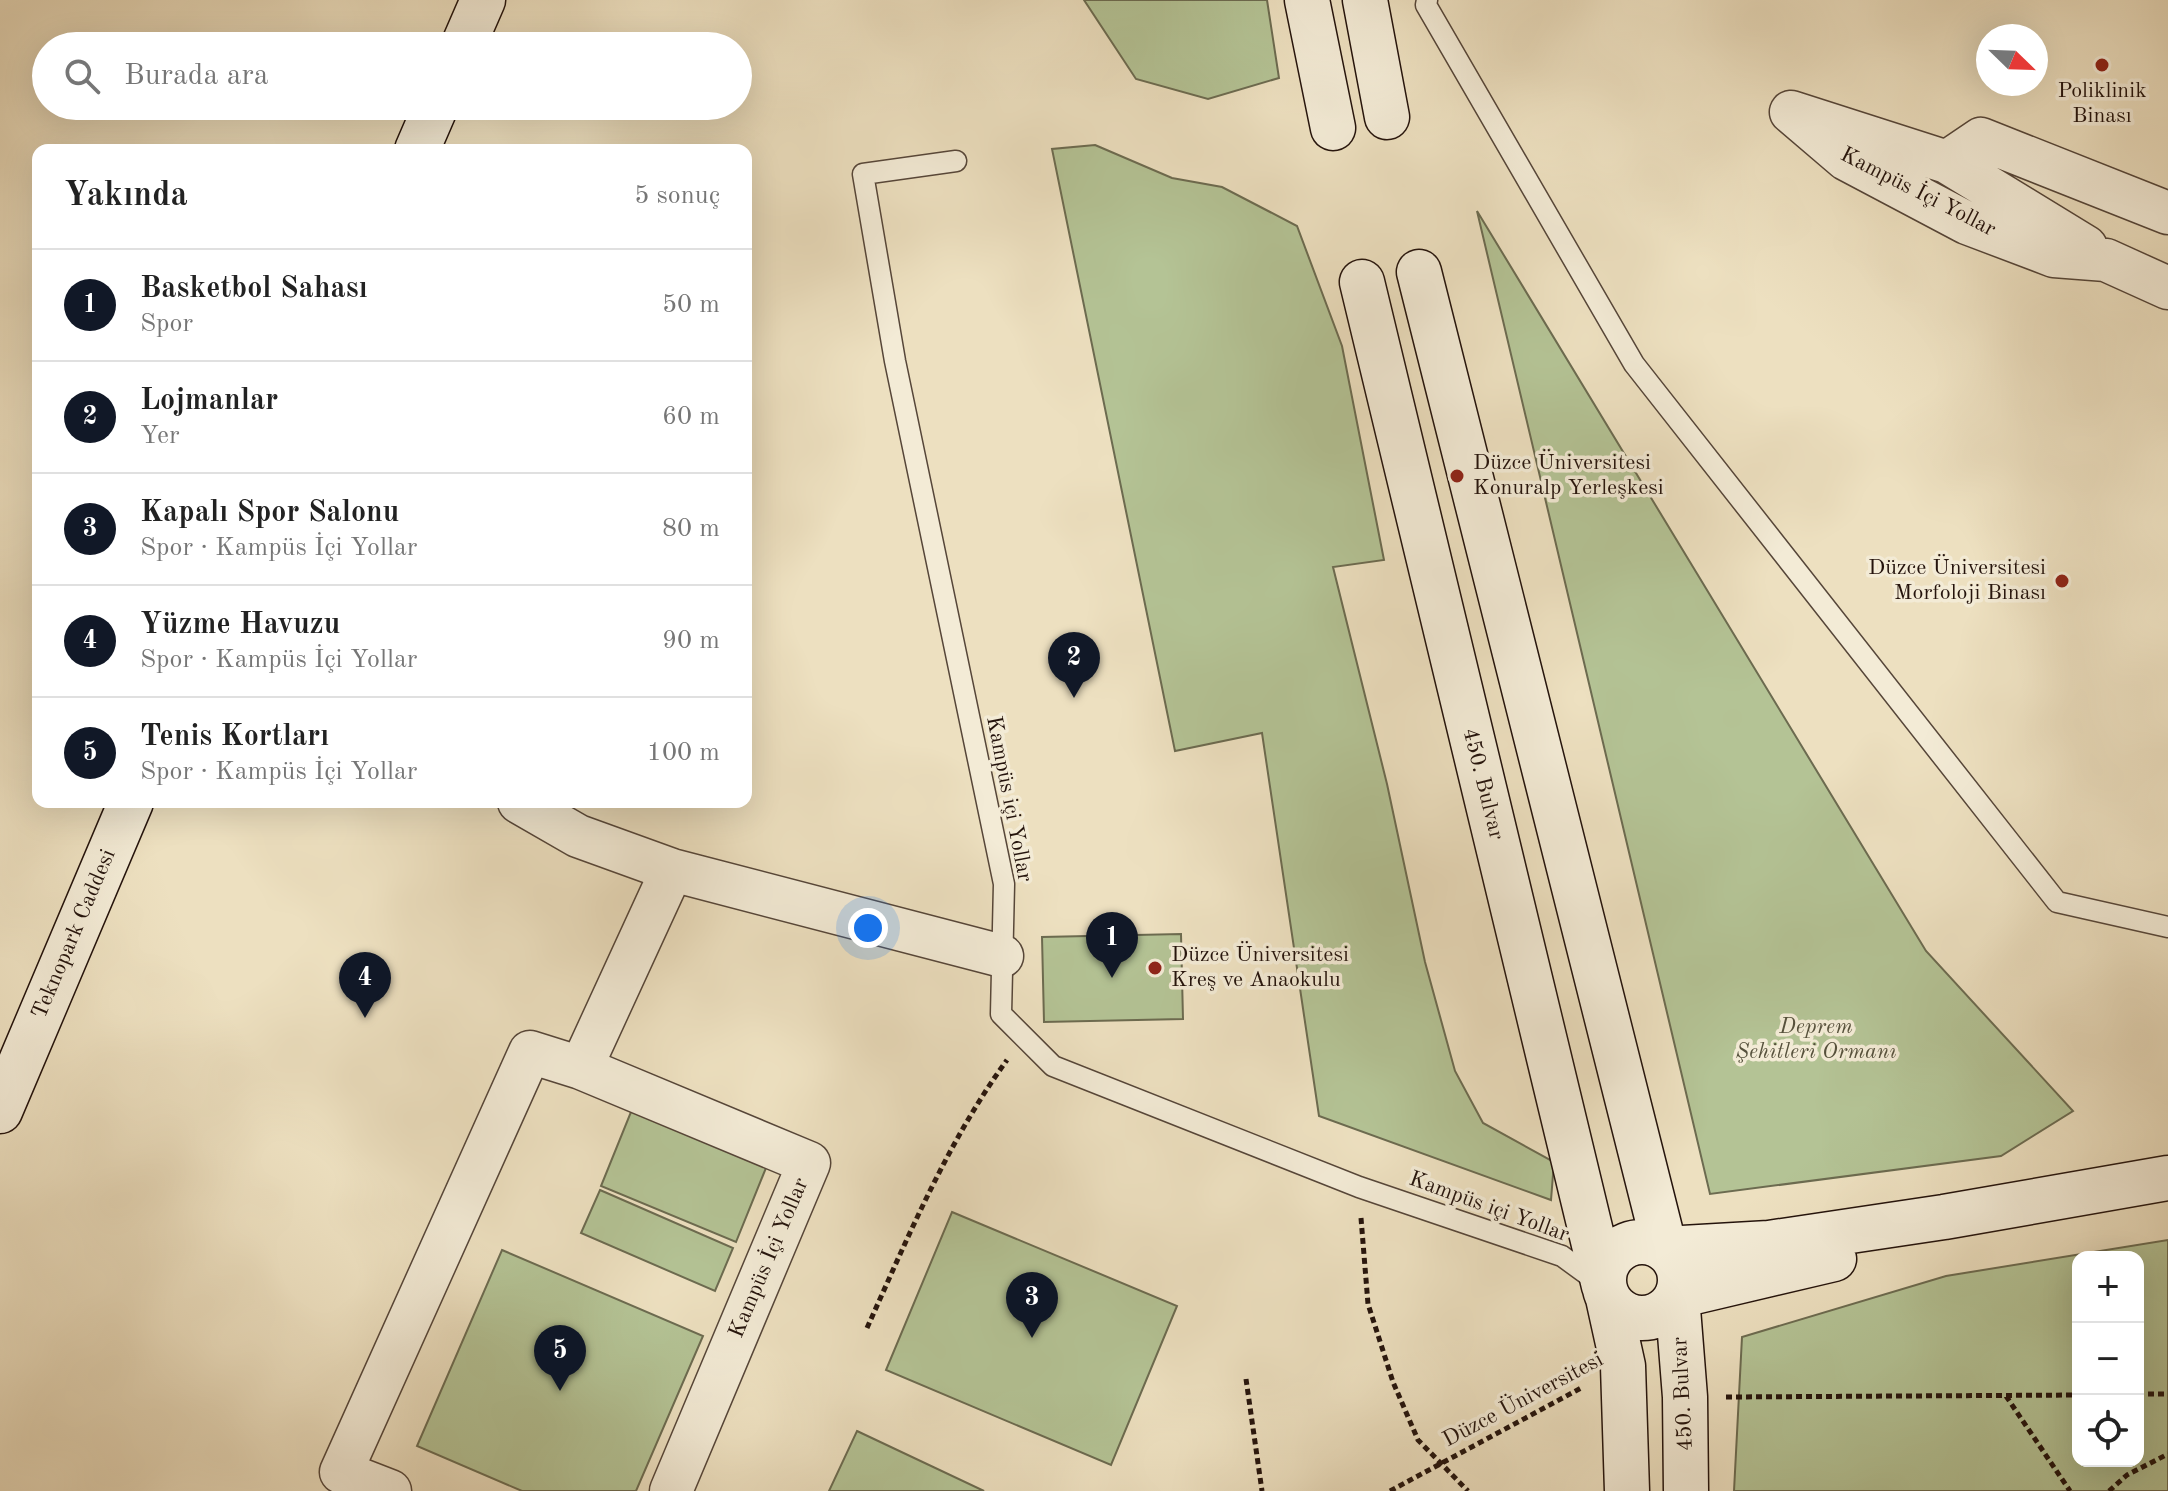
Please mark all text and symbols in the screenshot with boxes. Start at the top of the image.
north arrow [1976,24,2048,96]
search box [32,32,752,120]
icon: search [60,54,104,98]
marker: Poliklinik Binası [2093,56,2111,74]
text: Burada ara [124,61,269,91]
place label: Poliklinik Binası [2057,80,2147,127]
street label: Kampüs İçi Yollar [1837,141,2001,241]
text: Yakında [64,179,188,213]
text: 5 sonuç [634,183,720,209]
text: Basketbol Sahası [140,274,368,304]
text: 1 [82,292,98,318]
text: 50 m [662,292,720,318]
text: Spor [140,311,193,337]
text: Lojmanlar [140,386,278,416]
text: 2 [82,404,98,430]
text: 60 m [662,404,720,430]
text: Yer [140,423,180,449]
place label: Düzce Üniversitesi Konuralp Yerleşkesi [1473,449,1664,499]
marker: Düzce Üniversitesi Konuralp Yerleşkesi [1448,467,1466,485]
text: Kapalı Spor Salonu [140,498,399,528]
text: 3 [82,516,98,542]
text: 80 m [662,516,720,542]
text: Spor · Kampüs İçi Yollar [140,535,417,561]
place label: Düzce Üniversitesi Morfoloji Binası [1868,554,2046,604]
marker: Düzce Üniversitesi Morfoloji Binası [2053,572,2071,590]
text: Yüzme Havuzu [140,610,340,640]
text: 4 [82,628,98,654]
text: 90 m [662,628,720,654]
pin: 2 [1048,632,1100,698]
text: Spor · Kampüs İçi Yollar [140,647,417,673]
street label: Kampüs içi Yollar [982,714,1036,884]
text: Tenis Kortları [140,722,329,752]
street label: 450. Bulvar [1458,726,1508,842]
text: 5 [82,740,98,766]
text: 100 m [647,740,720,766]
text: Spor · Kampüs İçi Yollar [140,759,417,785]
street label: Teknopark Caddesi [28,846,120,1022]
your location [848,908,888,948]
pin: 1 [1086,912,1138,978]
place label: Düzce Üniversitesi Kreş ve Anaokulu [1171,941,1349,991]
pin: 4 [339,952,391,1018]
marker: Düzce Üniversitesi Kreş ve Anaokulu [1146,959,1164,977]
park label: Deprem Şehitleri Ormanı [1735,1016,1897,1063]
street label: Kampüs içi Yollar [1406,1168,1572,1246]
street label: Kampüs İçi Yollar [723,1174,813,1341]
map controls [2072,1251,2144,1467]
button: + [2072,1251,2144,1323]
pin: 3 [1006,1272,1058,1338]
button: − [2072,1323,2144,1395]
pin: 5 [534,1325,586,1391]
street label: 450. Bulvar [1669,1336,1697,1452]
street label: Düzce Üniversitesi [1438,1346,1607,1451]
button: locate [2072,1395,2144,1467]

